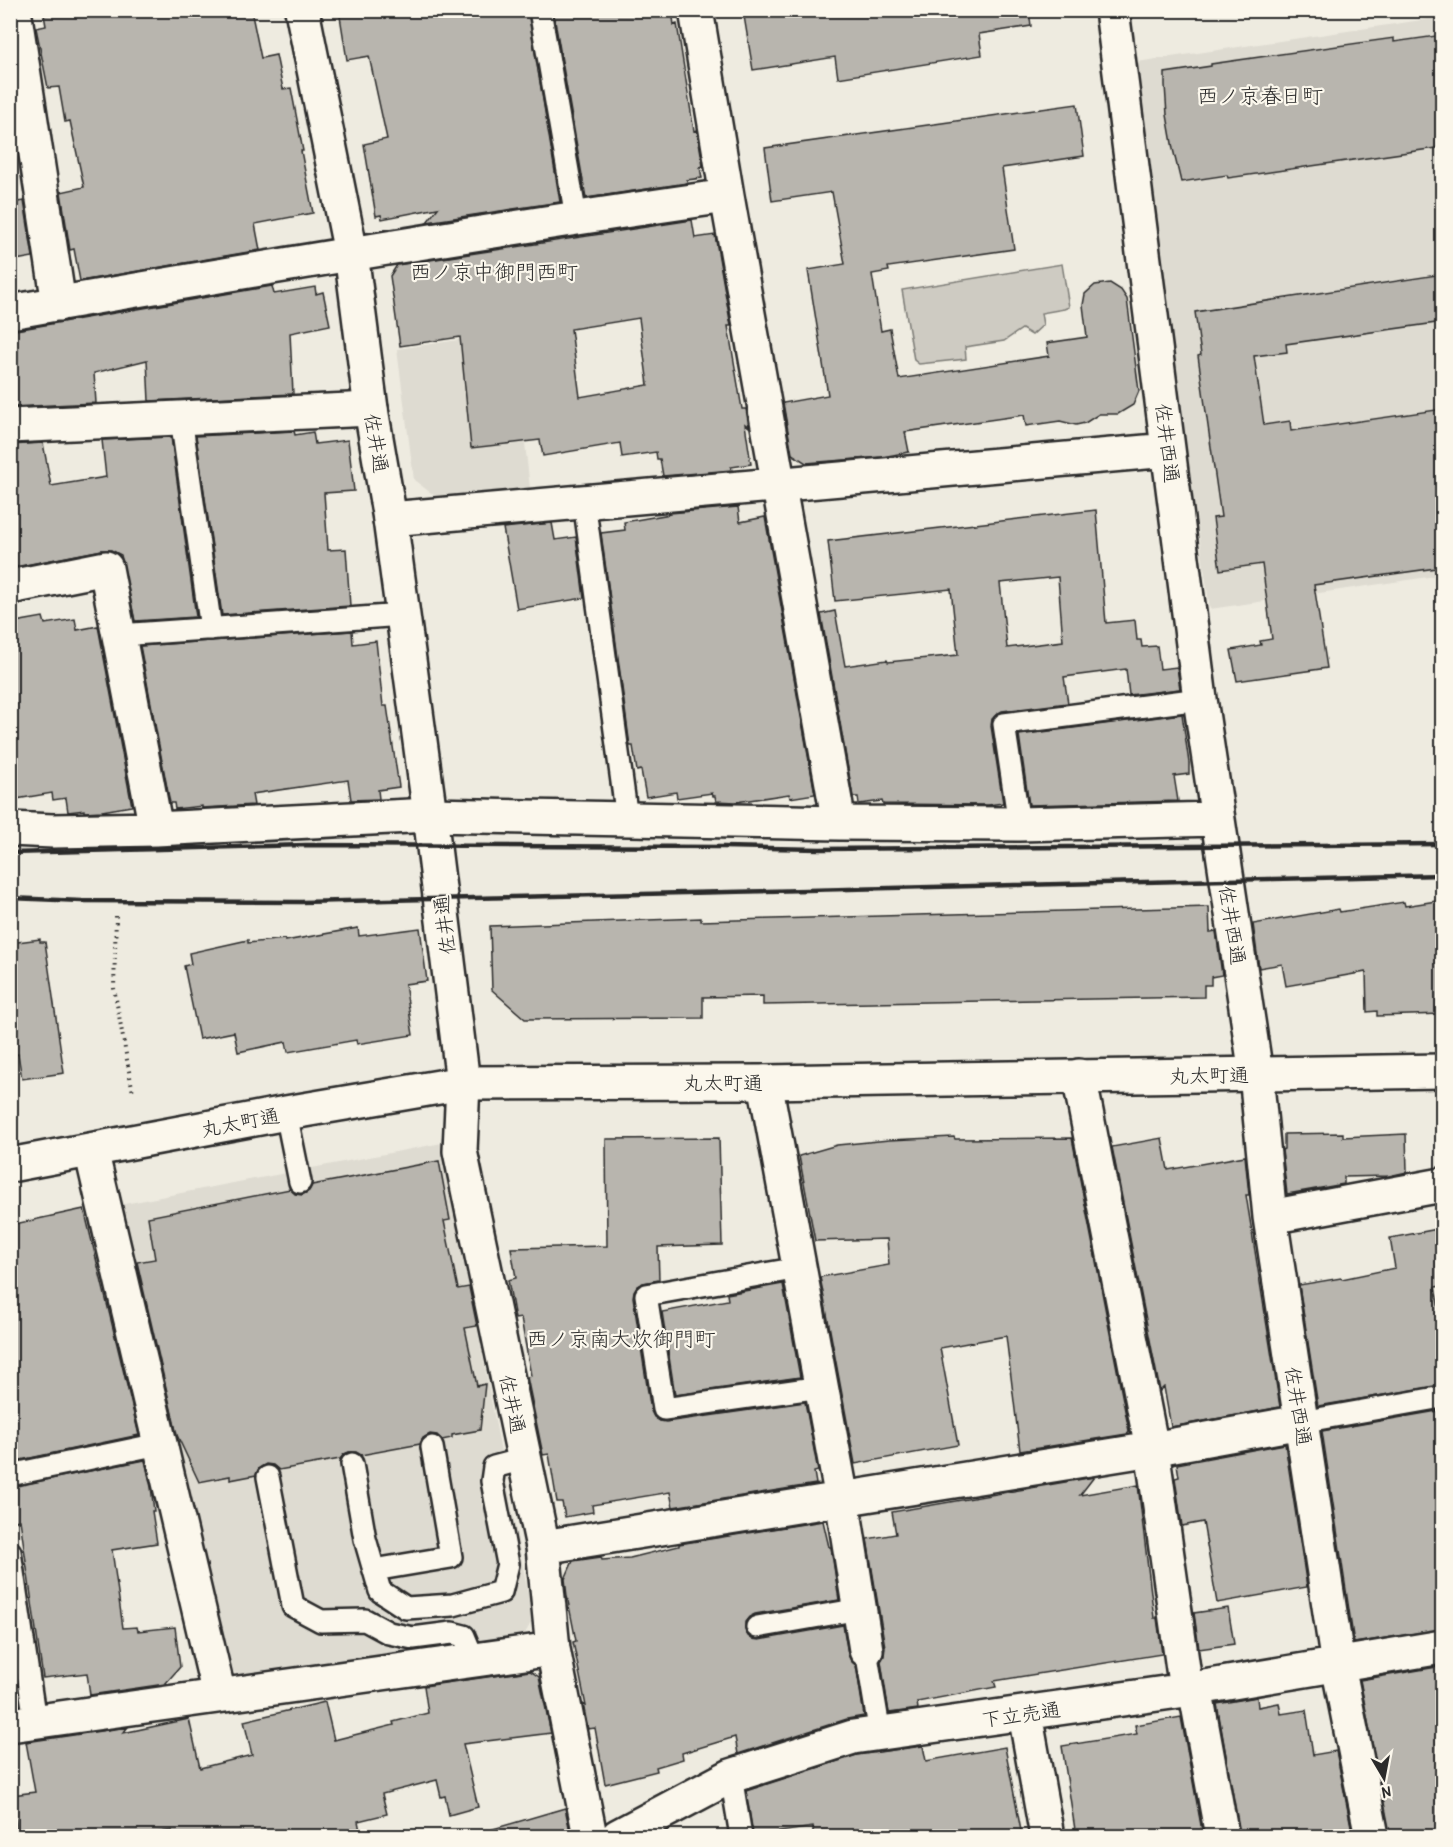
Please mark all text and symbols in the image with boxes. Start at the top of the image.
district label: 西ノ京春日町 [1197,81,1323,110]
district label: 西ノ京中御門西町 [410,257,578,286]
street label: 佐井西通 [1150,402,1186,484]
street label: 佐井通 [358,411,396,475]
street label: 佐井西通 [1213,883,1253,967]
street label: 佐井通 [427,894,461,956]
street label: 丸太町通 [1169,1061,1249,1089]
street label: 丸太町通 [683,1069,763,1096]
street label: 丸太町通 [198,1101,282,1143]
district label: 西ノ京南大炊御門町 [527,1324,716,1353]
street label: 佐井西通 [1279,1364,1319,1448]
street label: 佐井通 [494,1372,532,1436]
street label: 下立売通 [980,1695,1062,1733]
north arrow [1354,1748,1414,1808]
text: N [1380,1781,1393,1804]

